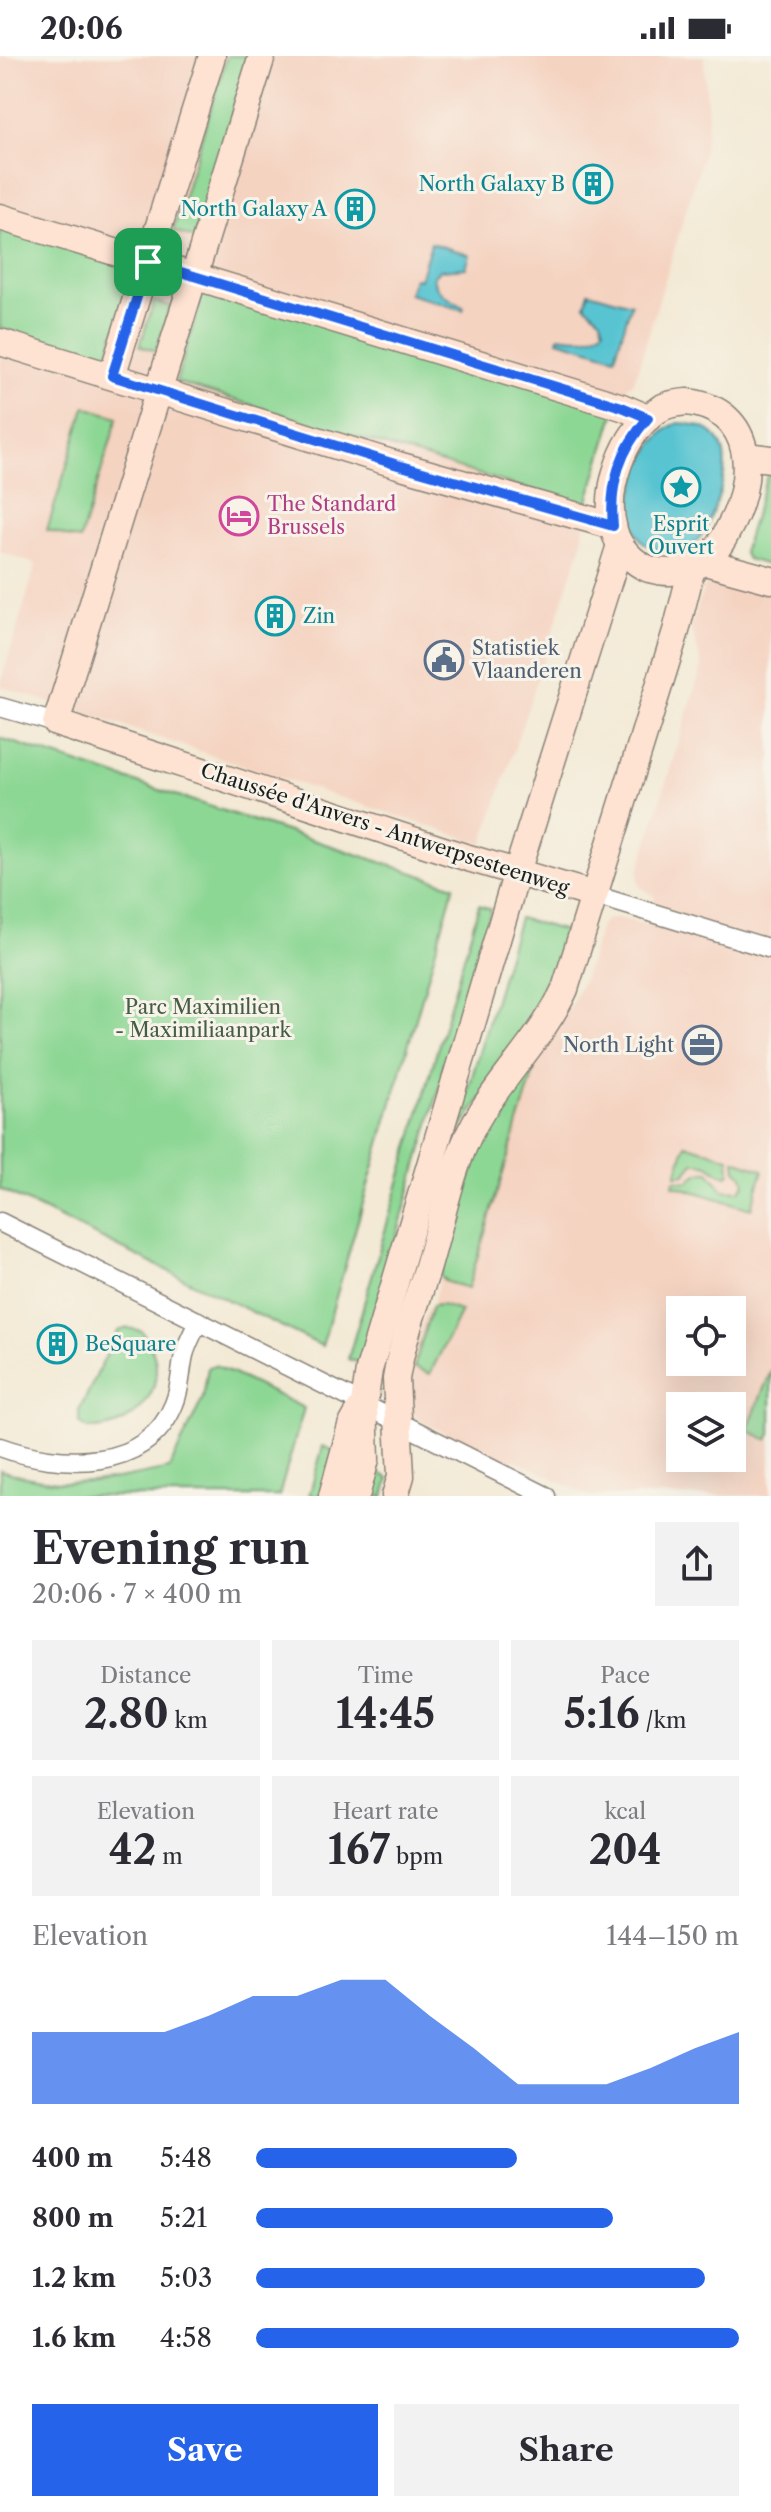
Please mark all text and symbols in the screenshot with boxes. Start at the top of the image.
text: 20:06 [40,10,123,47]
building icon: North Galaxy B [572,163,614,205]
place label: North Galaxy B [419,172,565,196]
building icon: North Galaxy A [334,188,376,230]
place label: North Galaxy A [181,197,328,221]
pin [114,228,182,296]
icon: arrive [126,240,170,284]
place icon: Esprit Ouvert [660,466,702,508]
place label: The Standard Brussels [267,492,396,539]
hotel icon: The Standard Brussels [218,495,260,537]
place label: Esprit Ouvert [648,512,714,559]
building icon: Zin [254,595,296,637]
place label: Zin [303,604,336,628]
place label: Statistiek Vlaanderen [471,636,582,683]
public building icon: Statistiek Vlaanderen [423,639,465,681]
street label: Chaussée d'Anvers - Antwerpsesteenweg [198,758,573,900]
park label: Parc Maximilien - Maximiliaanpark [115,995,292,1042]
office icon: North Light [681,1024,723,1066]
place label: North Light [563,1033,674,1057]
map controls [666,1296,746,1472]
button: locate [666,1296,746,1376]
building icon: BeSquare [36,1323,78,1365]
place label: BeSquare [85,1332,176,1356]
button: layers [666,1392,746,1472]
text: Evening run [32,1521,309,1575]
button: share [655,1522,739,1606]
text: 20:06 · 7 × 400 m [32,1578,242,1610]
text: Distance [100,1662,191,1689]
text: Time [358,1662,413,1689]
text: Pace [600,1662,650,1689]
text: 2.80 [84,1689,169,1738]
text: 14:45 [336,1689,435,1738]
text: 5:16 [564,1689,640,1738]
text: km [169,1707,208,1734]
text: /km [640,1707,687,1734]
text: Elevation [97,1798,195,1825]
text: Heart rate [332,1798,439,1825]
text: kcal [604,1798,646,1825]
text: 42 [109,1825,156,1874]
text: 167 [328,1825,390,1874]
text: 204 [589,1825,662,1874]
text: m [156,1843,183,1870]
text: bpm [390,1843,443,1870]
text: Elevation [32,1920,148,1952]
text: 144–150 m [606,1920,739,1952]
text: 400 m [32,2142,113,2174]
text: 5:48 [160,2142,212,2174]
text: 800 m [32,2202,114,2234]
text: 5:21 [160,2202,207,2234]
text: 1.2 km [32,2262,116,2294]
text: 5:03 [160,2262,212,2294]
text: 1.6 km [32,2322,116,2354]
text: 4:58 [160,2322,212,2354]
button: Save [32,2404,378,2496]
button: Share [394,2404,739,2496]

